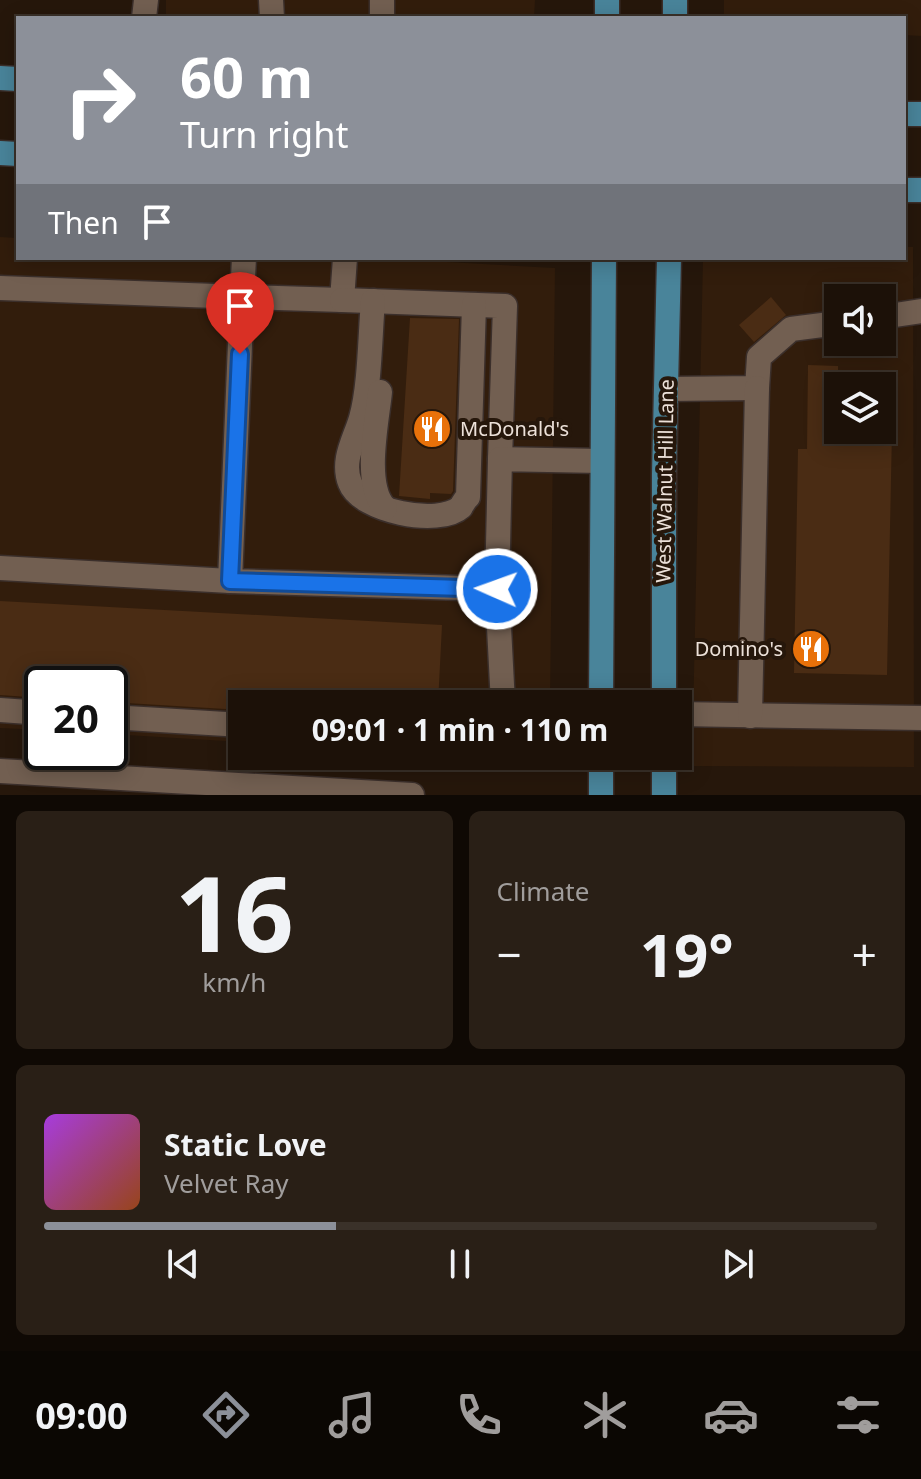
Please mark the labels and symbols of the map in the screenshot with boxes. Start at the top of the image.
pin [206,272,274,354]
street label: West Walnut Hill Lane [649,379,680,583]
restaurant icon: McDonald's [411,408,453,450]
place label: McDonald's [460,415,569,442]
position arrow [455,547,539,631]
restaurant icon: Domino's [790,628,832,670]
place label: Domino's [695,635,783,662]
speed limit sign: 20 [24,666,128,770]

